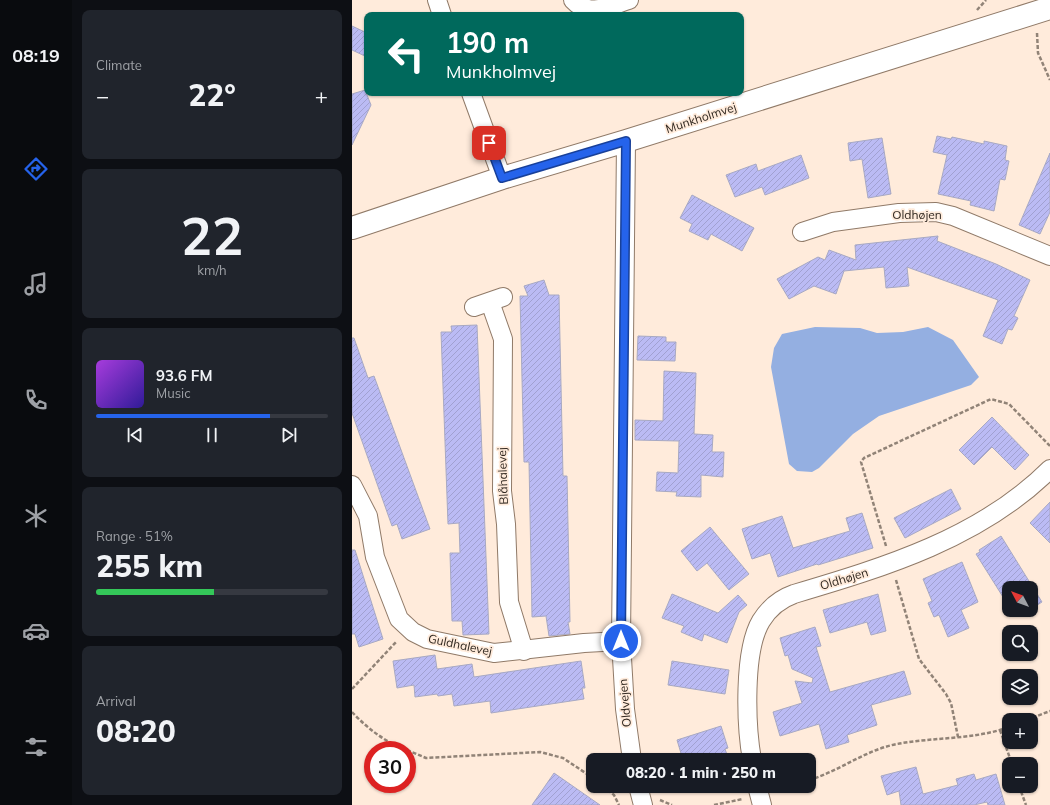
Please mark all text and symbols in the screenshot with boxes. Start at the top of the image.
text: 190 m [446,25,529,60]
icon: left [380,28,432,80]
text: 08:19 [12,44,60,67]
text: Climate [96,57,142,73]
text: Munkholmvej [446,60,556,83]
text: 22° [188,76,236,114]
text: − [96,82,109,110]
text: + [315,82,328,110]
street label: Munkholmvej [664,99,738,136]
pin [472,126,506,160]
icon: arrive [478,132,500,154]
icon: directions [22,155,50,183]
text: 22 [181,203,243,268]
street label: Oldhøjen [892,207,942,222]
text: km/h [197,262,227,278]
icon: music [22,270,50,298]
text: 93.6 FM [156,366,212,385]
text: Music [156,385,191,401]
icon: phone [22,386,50,414]
icon: previous [124,424,146,446]
icon: pause [201,424,223,446]
icon: next [278,424,300,446]
street label: Blåhalevej [494,447,511,505]
icon: climate [22,502,50,530]
text: Range · 51% [96,528,173,544]
text: 255 km [96,547,203,585]
street label: Oldhøjen [818,564,870,593]
north arrow [1002,581,1038,617]
map controls [1002,581,1038,793]
icon: car [22,617,50,645]
position arrow [600,620,642,662]
button: search [1002,625,1038,661]
street label: Guldhalevej [427,630,494,659]
button: layers [1002,669,1038,705]
street label: Oldvejen [615,678,634,728]
text: Arrival [96,693,136,709]
text: 08:20 [96,712,176,750]
button: + [1002,713,1038,749]
icon: filters [22,733,50,761]
speed limit sign: 30 [364,741,416,793]
button: − [1002,757,1038,793]
text: 08:20 · 1 min · 250 m [626,763,776,782]

